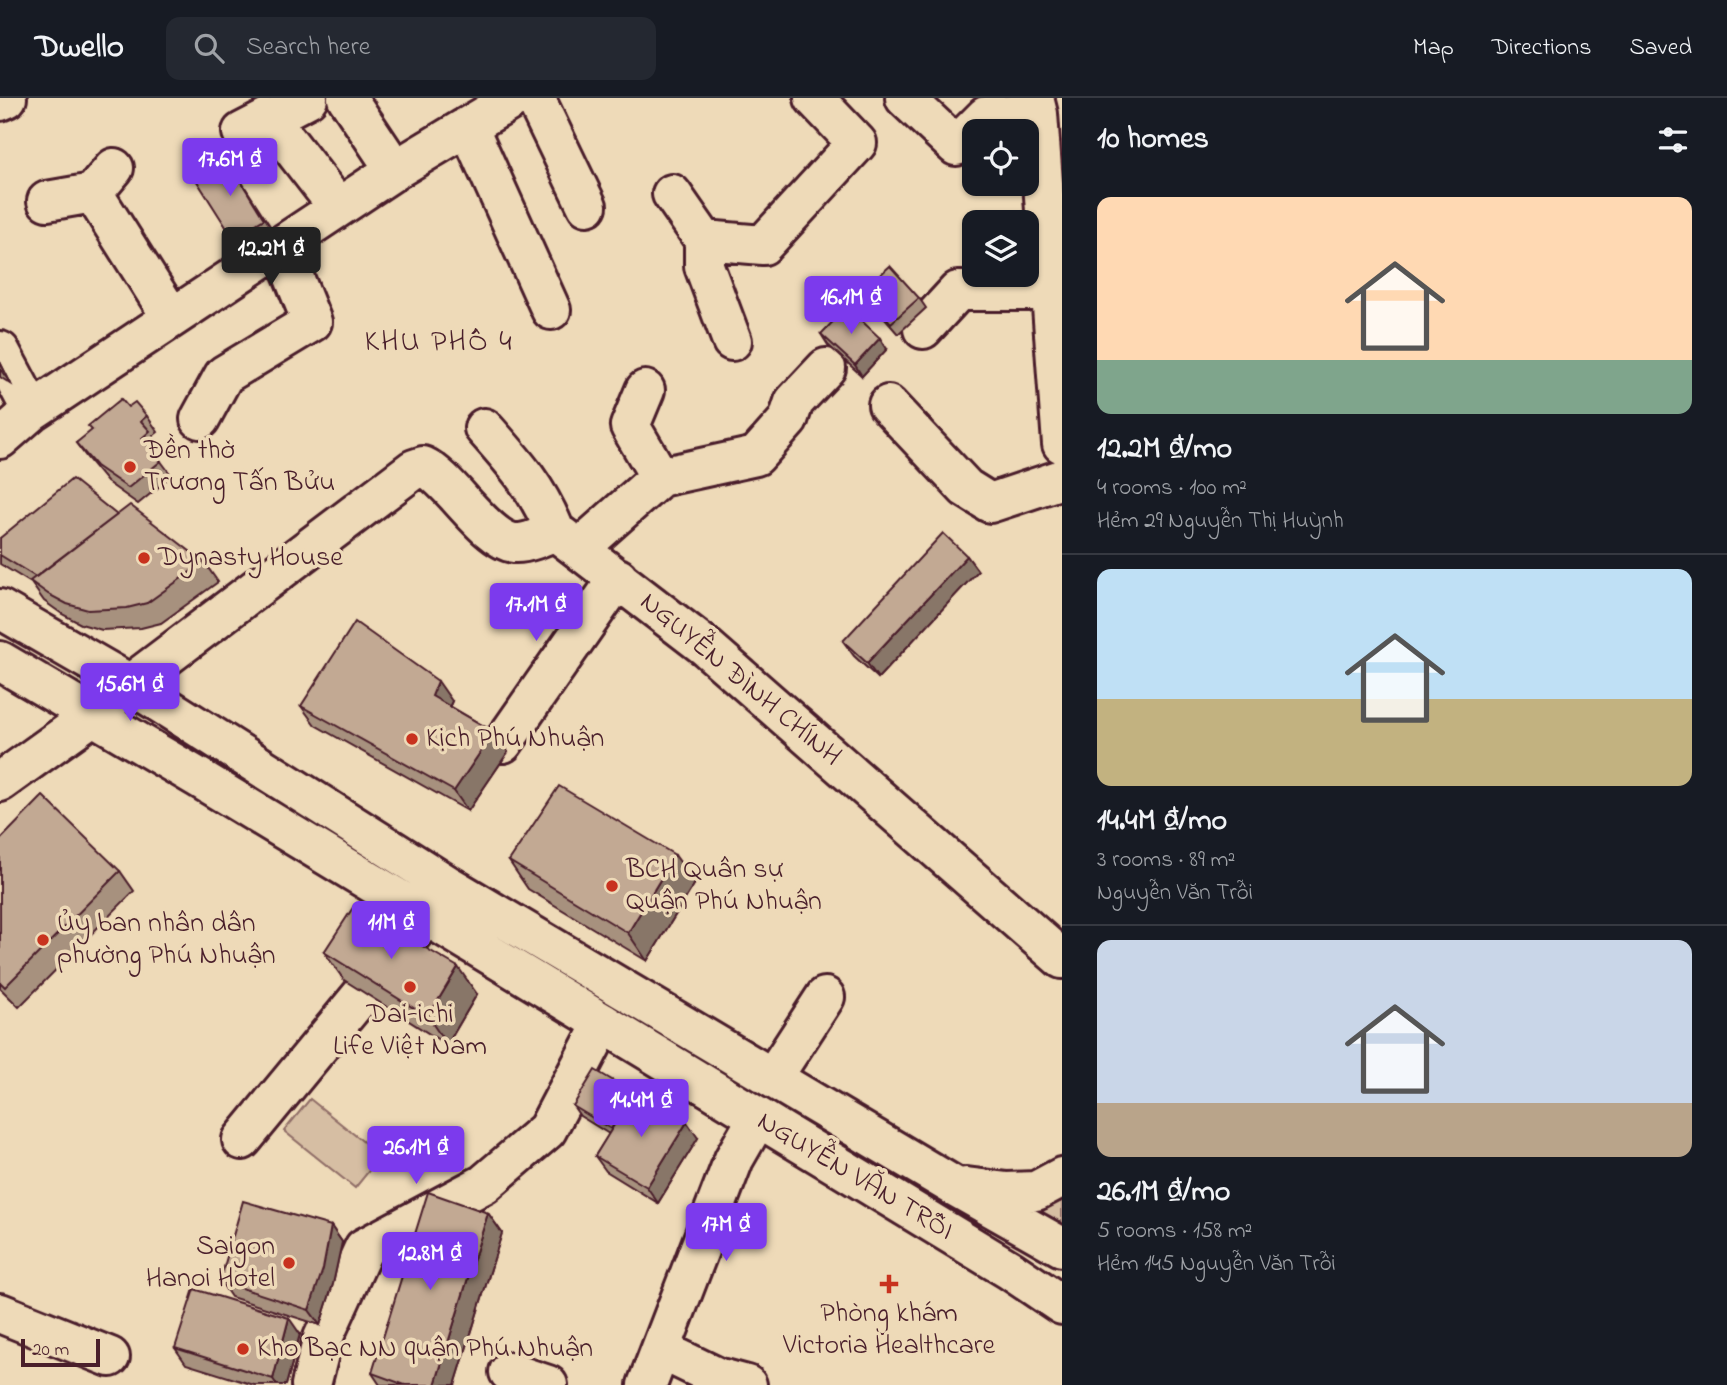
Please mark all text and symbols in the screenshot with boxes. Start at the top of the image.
search box [166,17,656,80]
text: Dwello [35,24,124,72]
icon: search [190,29,228,67]
text: Search here [246,29,370,67]
text: Map [1413,31,1454,66]
text: Directions [1492,31,1591,66]
text: Saved [1629,31,1692,66]
text: 10 homes [1097,118,1209,162]
map controls [962,119,1039,287]
button: locate [962,119,1039,196]
icon: filters [1654,121,1692,159]
pin: 17.6M ₫ [165,139,295,198]
text: 17.6M ₫ [198,144,262,177]
button: layers [962,210,1039,287]
pin: 12.2M ₫ [206,228,336,287]
text: 12.2M ₫ [238,233,304,266]
icon: home [1332,243,1458,369]
pin: 16.1M ₫ [786,276,916,336]
text: 16.1M ₫ [820,282,882,315]
district label: KHU PHỐ 4 [364,321,514,365]
text: 12.2M ₫/mo [1097,428,1232,472]
place label: Đền thờ Trương Tấn Bửu [143,431,335,504]
marker: Đền thờ Trương Tấn Bửu [122,459,138,475]
text: 4 rooms · 100 m² [1097,472,1247,505]
text: Hẻm 29 Nguyễn Thị Huỳnh [1097,505,1344,538]
place label: Dynasty House [157,538,343,579]
marker: Dynasty House [136,550,152,566]
street label: NGUYỄN ĐÌNH CHÍNH [630,582,851,777]
pin: 17.1M ₫ [471,584,601,643]
text: 17.1M ₫ [506,589,566,622]
icon: home [1332,615,1458,741]
pin: 15.6M ₫ [65,664,195,723]
text: 15.6M ₫ [96,669,164,702]
place label: Kịch Phú Nhuận [426,719,604,760]
marker: Kịch Phú Nhuận [404,731,420,747]
text: 14.4M ₫/mo [1097,800,1227,844]
text: 3 rooms · 89 m² [1097,844,1235,877]
place label: BCH Quân sự Quận Phú Nhuận [625,850,822,923]
text: Nguyễn Văn Trỗi [1097,877,1253,910]
marker: BCH Quân sự Quận Phú Nhuận [604,878,620,894]
pin: 11M ₫ [342,902,440,961]
place label: Ủy ban nhân dân phường Phú Nhuận [57,904,275,977]
text: 11M ₫ [368,907,414,940]
marker: Ủy ban nhân dân phường Phú Nhuận [35,932,51,948]
marker: Dai-ichi Life Việt Nam [402,979,418,995]
icon: home [1332,986,1458,1112]
place label: Dai-ichi Life Việt Nam [333,995,487,1068]
pin: 14.4M ₫ [576,1080,706,1139]
text: 14.4M ₫ [610,1085,672,1118]
street label: NGUYỄN VĂN TRỖI [749,1101,962,1252]
pin: 26.1M ₫ [351,1126,481,1186]
text: 26.1M ₫ [383,1132,449,1165]
text: 26.1M ₫/mo [1097,1171,1230,1215]
pin: 17M ₫ [677,1204,775,1263]
text: 17M ₫ [702,1209,750,1242]
text: 5 rooms · 158 m² [1097,1215,1252,1248]
place label: Saigon Hanoi Hotel [146,1227,275,1300]
pin: 12.8M ₫ [365,1232,495,1292]
text: 12.8M ₫ [398,1238,462,1271]
text: Hẻm 145 Nguyễn Văn Trỗi [1097,1248,1336,1281]
marker: Saigon Hanoi Hotel [281,1255,297,1271]
marker: Phòng khám Victoria Healthcare [879,1274,899,1294]
place label: Phòng khám Victoria Healthcare [782,1294,995,1367]
place label: Kho Bạc NN quận Phú Nhuận [257,1329,593,1370]
scale bar [21,1336,100,1368]
text: 20 m [32,1337,69,1364]
marker: Kho Bạc NN quận Phú Nhuận [235,1341,251,1357]

